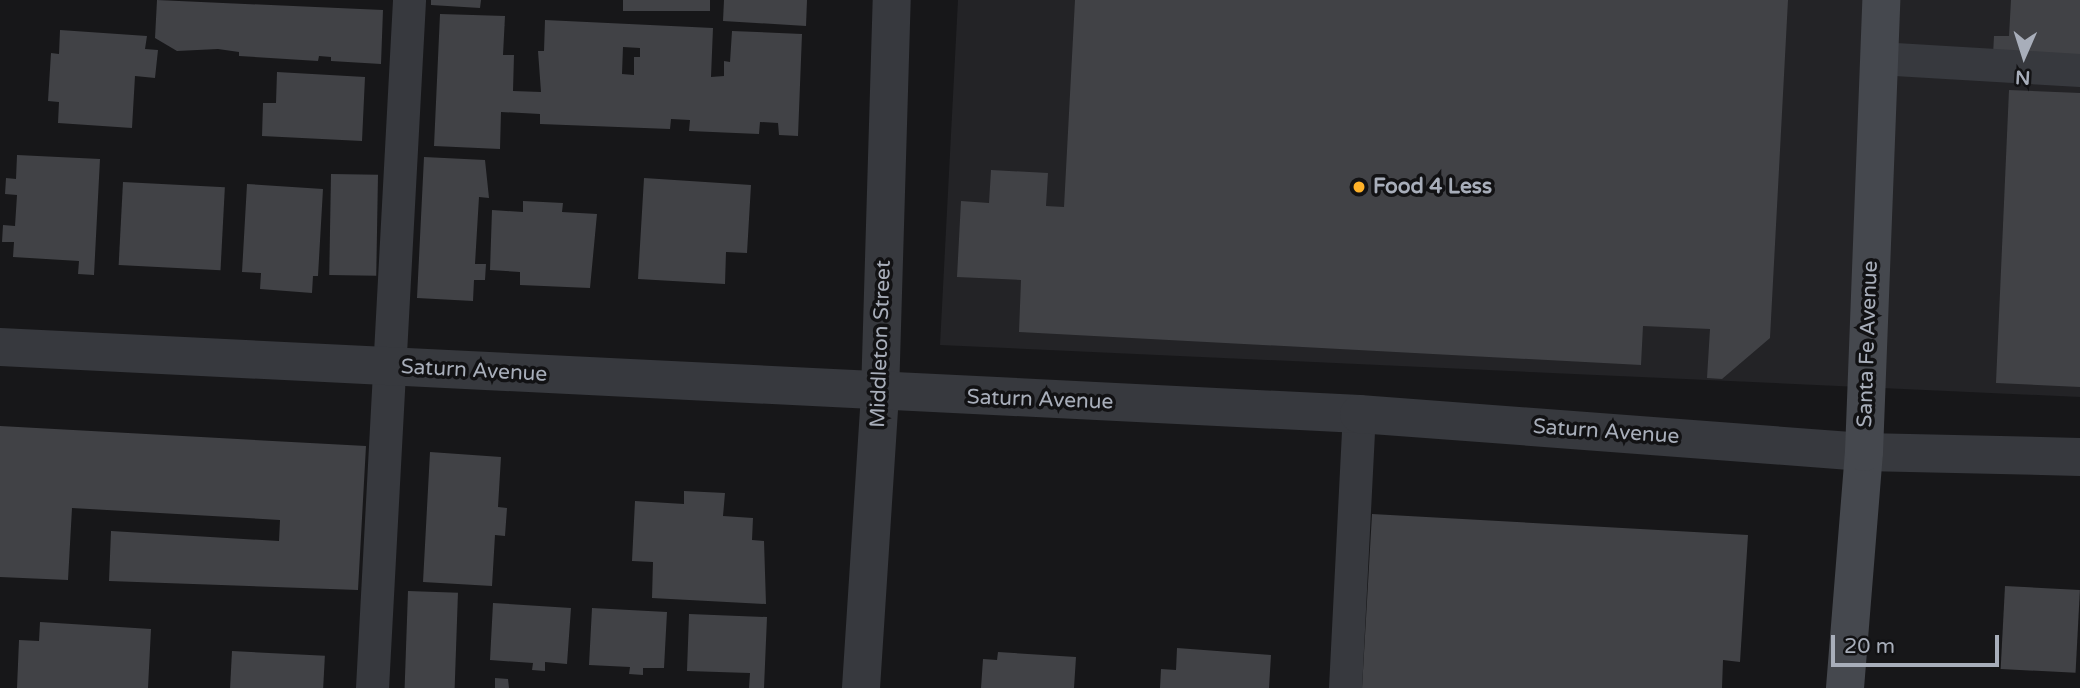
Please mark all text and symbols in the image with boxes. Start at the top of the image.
north arrow [1989,21,2059,91]
text: N [2015,66,2031,88]
place label: Food 4 Less [1373,174,1492,200]
marker: Food 4 Less [1351,179,1367,195]
street label: Middleton Street [865,260,897,428]
street label: Santa Fe Avenue [1852,260,1884,428]
street label: Saturn Avenue [400,355,548,387]
street label: Saturn Avenue [966,385,1114,415]
street label: Saturn Avenue [1532,414,1680,450]
scale bar [1835,622,2003,666]
text: 20 m [1844,634,1895,659]

